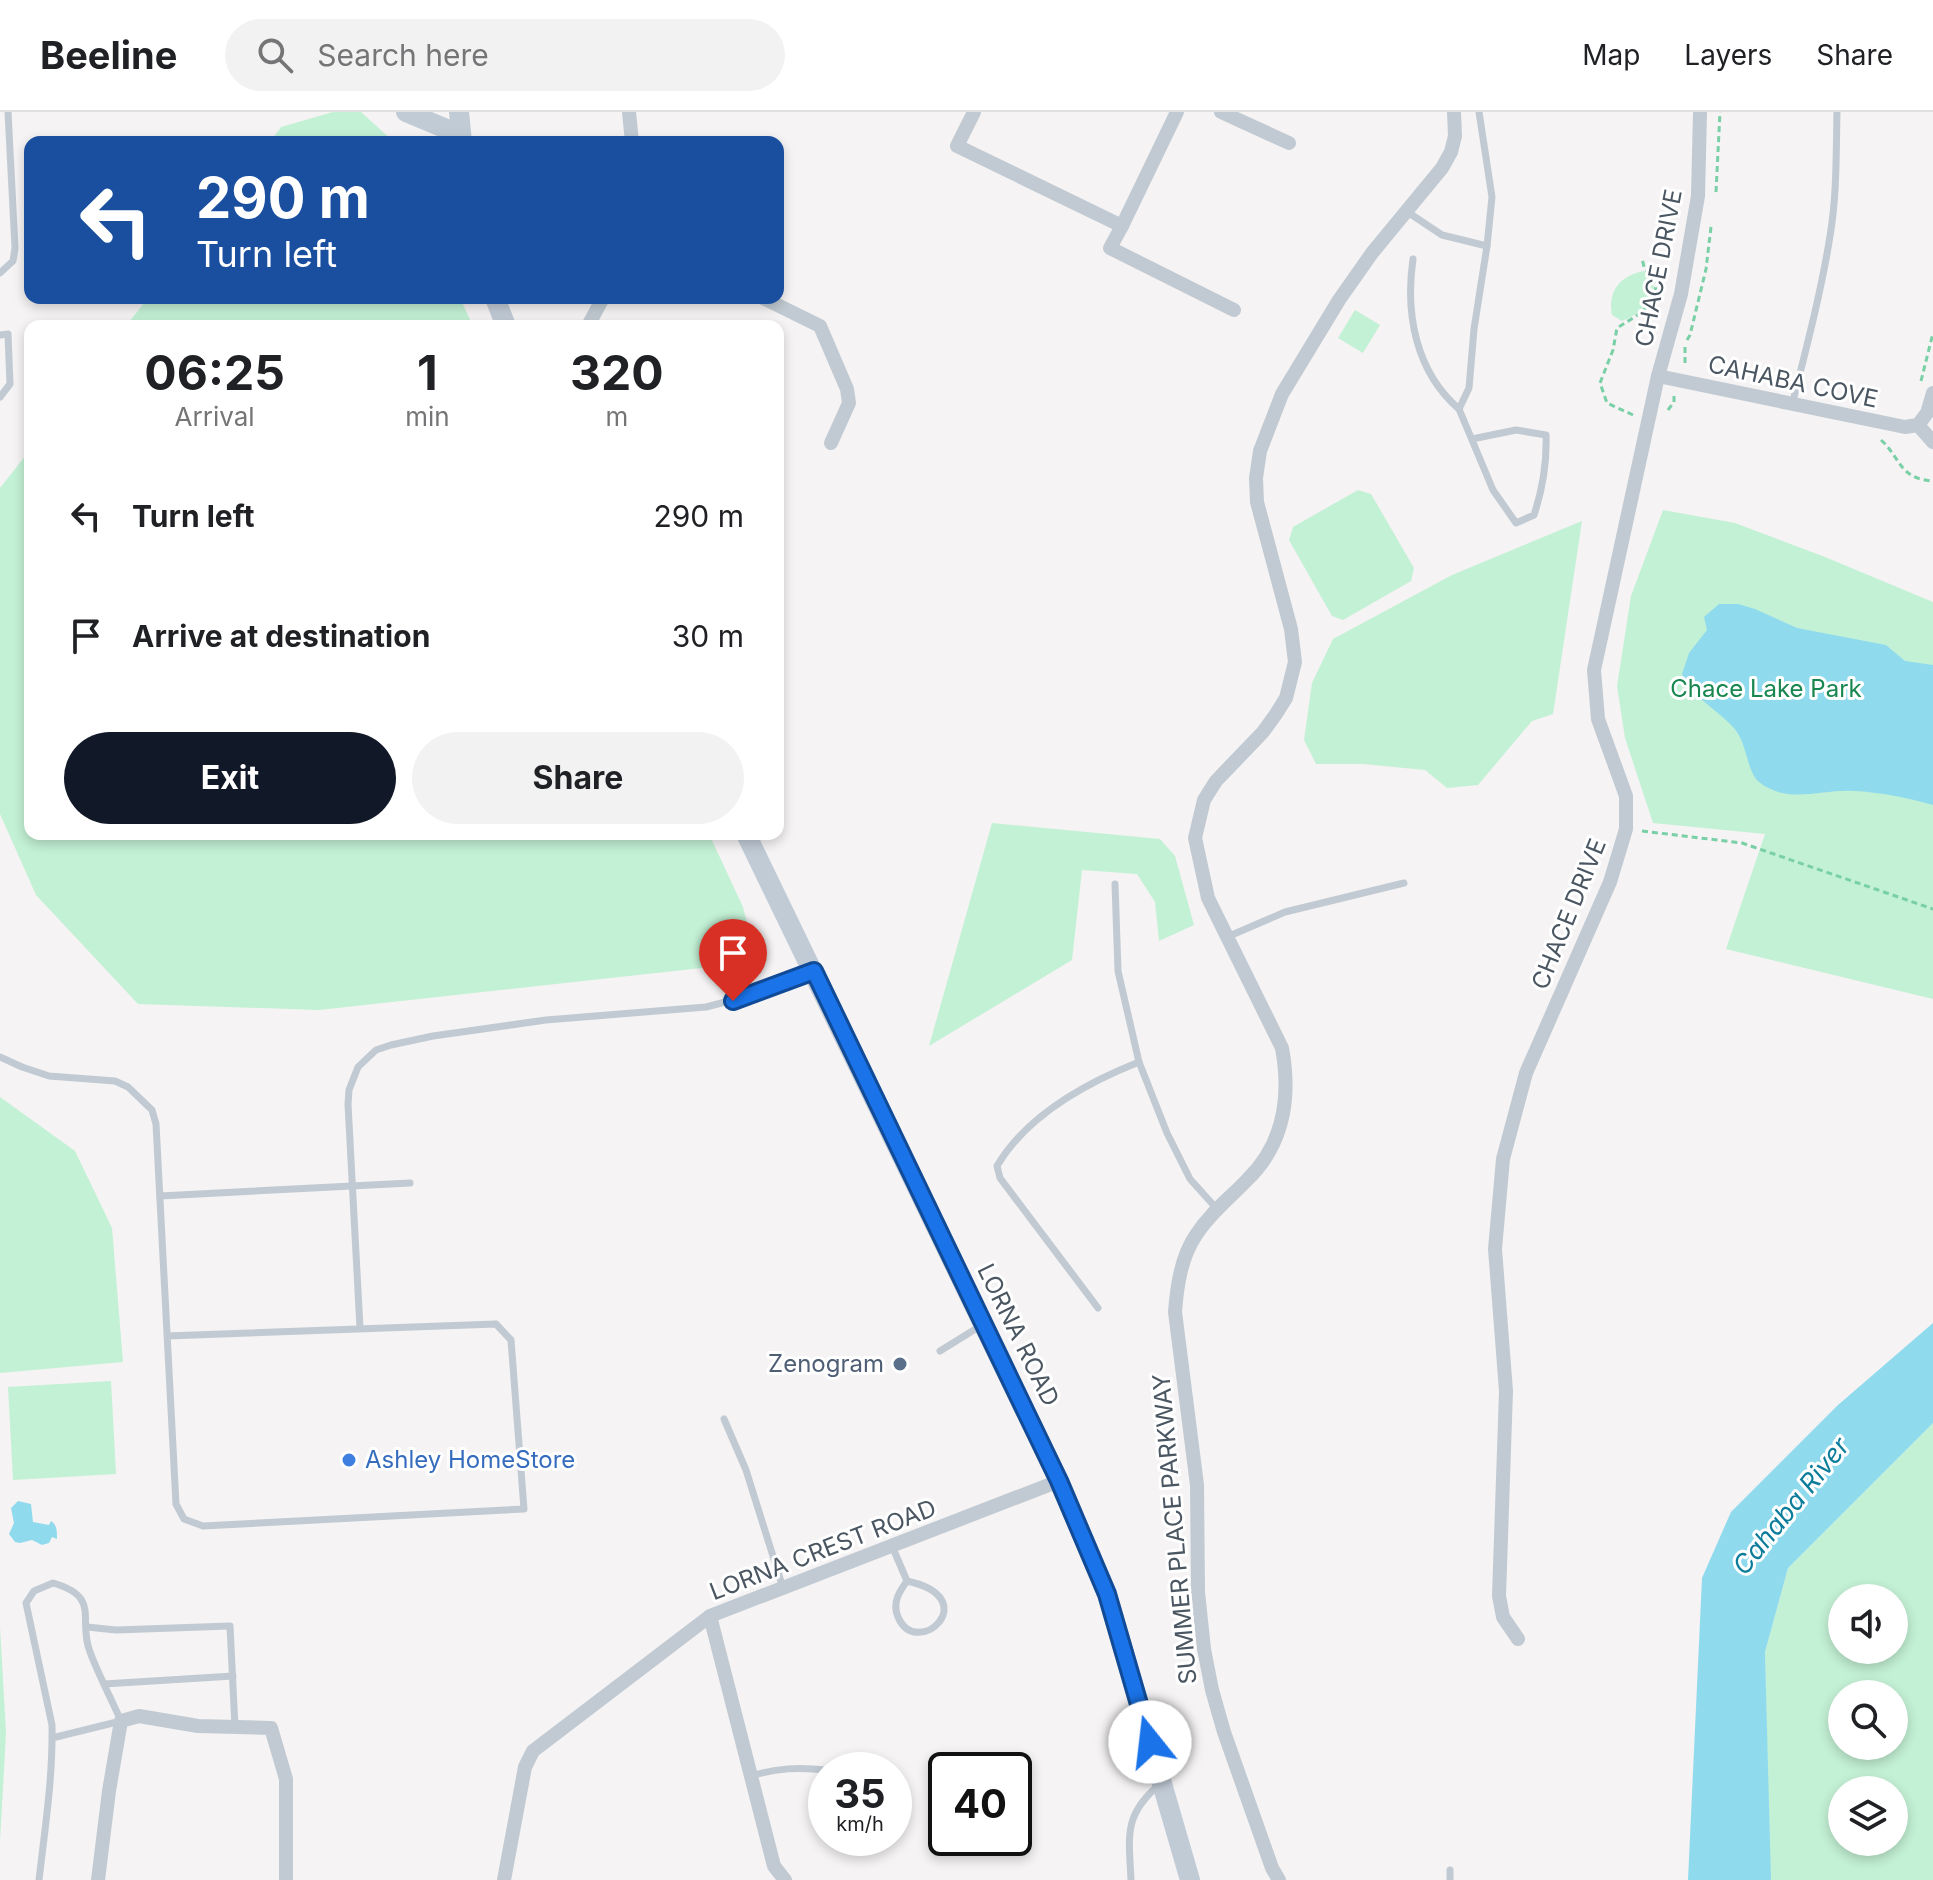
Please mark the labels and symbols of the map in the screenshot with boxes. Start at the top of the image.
street label: CHACE DRIVE [1629,187,1688,349]
street label: CAHABA COVE [1705,349,1881,414]
park label: Chace Lake Park [1670,674,1862,703]
street label: CHACE DRIVE [1525,834,1612,993]
pin [699,919,767,1001]
street label: LORNA ROAD [971,1259,1065,1411]
place label: Zenogram [768,1349,884,1378]
marker: Zenogram [891,1355,909,1373]
street label: SUMMER PLACE PARKWAY [1146,1373,1203,1686]
water label: Cahaba River [1726,1430,1856,1580]
place label: Ashley HomeStore [365,1445,575,1474]
marker: Ashley HomeStore [340,1451,358,1469]
street label: LORNA CREST ROAD [706,1493,940,1606]
position arrow [1108,1700,1192,1784]
speed limit sign: 40 [928,1752,1032,1856]

